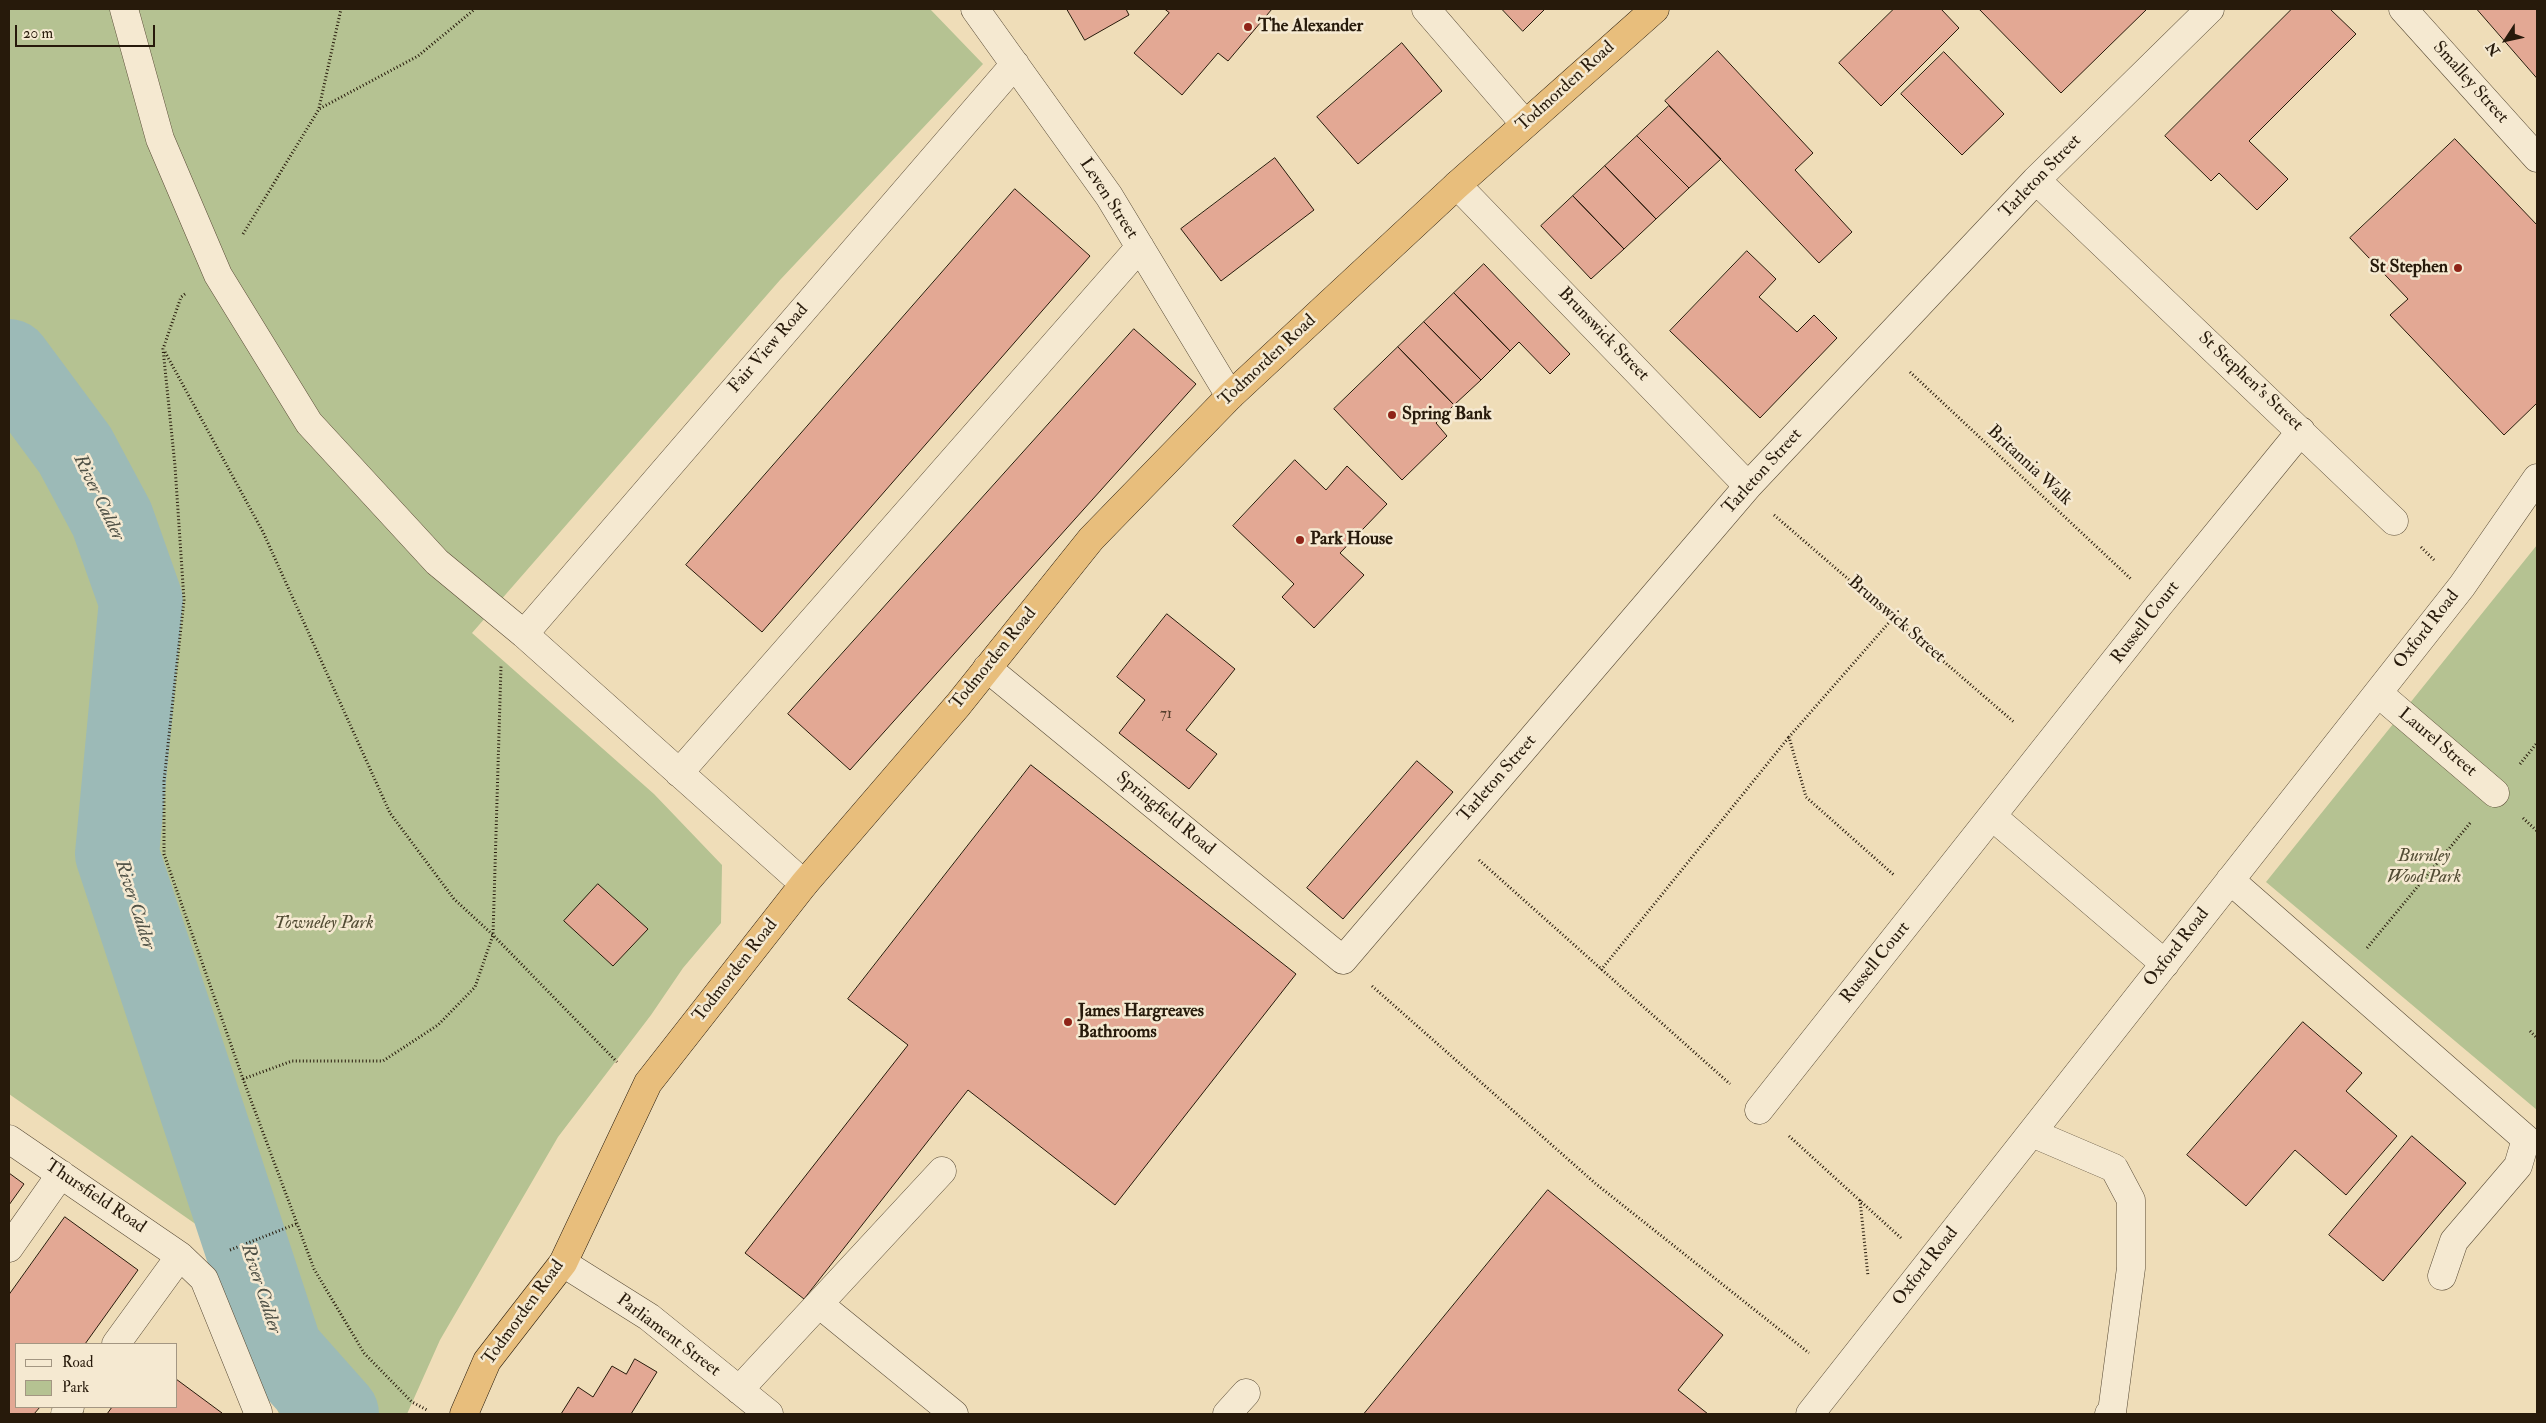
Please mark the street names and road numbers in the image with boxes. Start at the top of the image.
street label: Todmorden Road [1512,37,1620,137]
street label: Smalley Street [2427,37,2513,129]
street label: Tarleton Street [1996,131,2086,223]
street label: Leven Street [1074,154,1142,244]
street label: Brunswick Street [1553,284,1653,386]
street label: Fair View Road [724,300,814,398]
street label: Todmorden Road [1215,311,1321,411]
street label: St Stephen's Street [2193,328,2307,436]
street label: Britannia Walk [1982,421,2076,511]
street label: Tarleton Street [1719,425,1807,519]
street label: Brunswick Street [1843,572,1949,668]
street label: Russell Court [2107,578,2185,668]
street label: Oxford Road [2390,586,2464,674]
street label: Todmorden Road [946,604,1042,714]
street label: Laurel Street [2393,704,2481,782]
street label: Tarleton Street [1454,731,1542,827]
street label: Springfield Road [1111,768,1219,860]
street label: Oxford Road [2140,904,2214,992]
street label: Todmorden Road [689,915,783,1027]
street label: Russell Court [1837,918,1915,1008]
street label: Thursfield Road [40,1155,150,1239]
street label: Oxford Road [1889,1223,1963,1311]
street label: Todmorden Road [479,1256,569,1370]
street label: Parliament Street [612,1290,724,1382]

